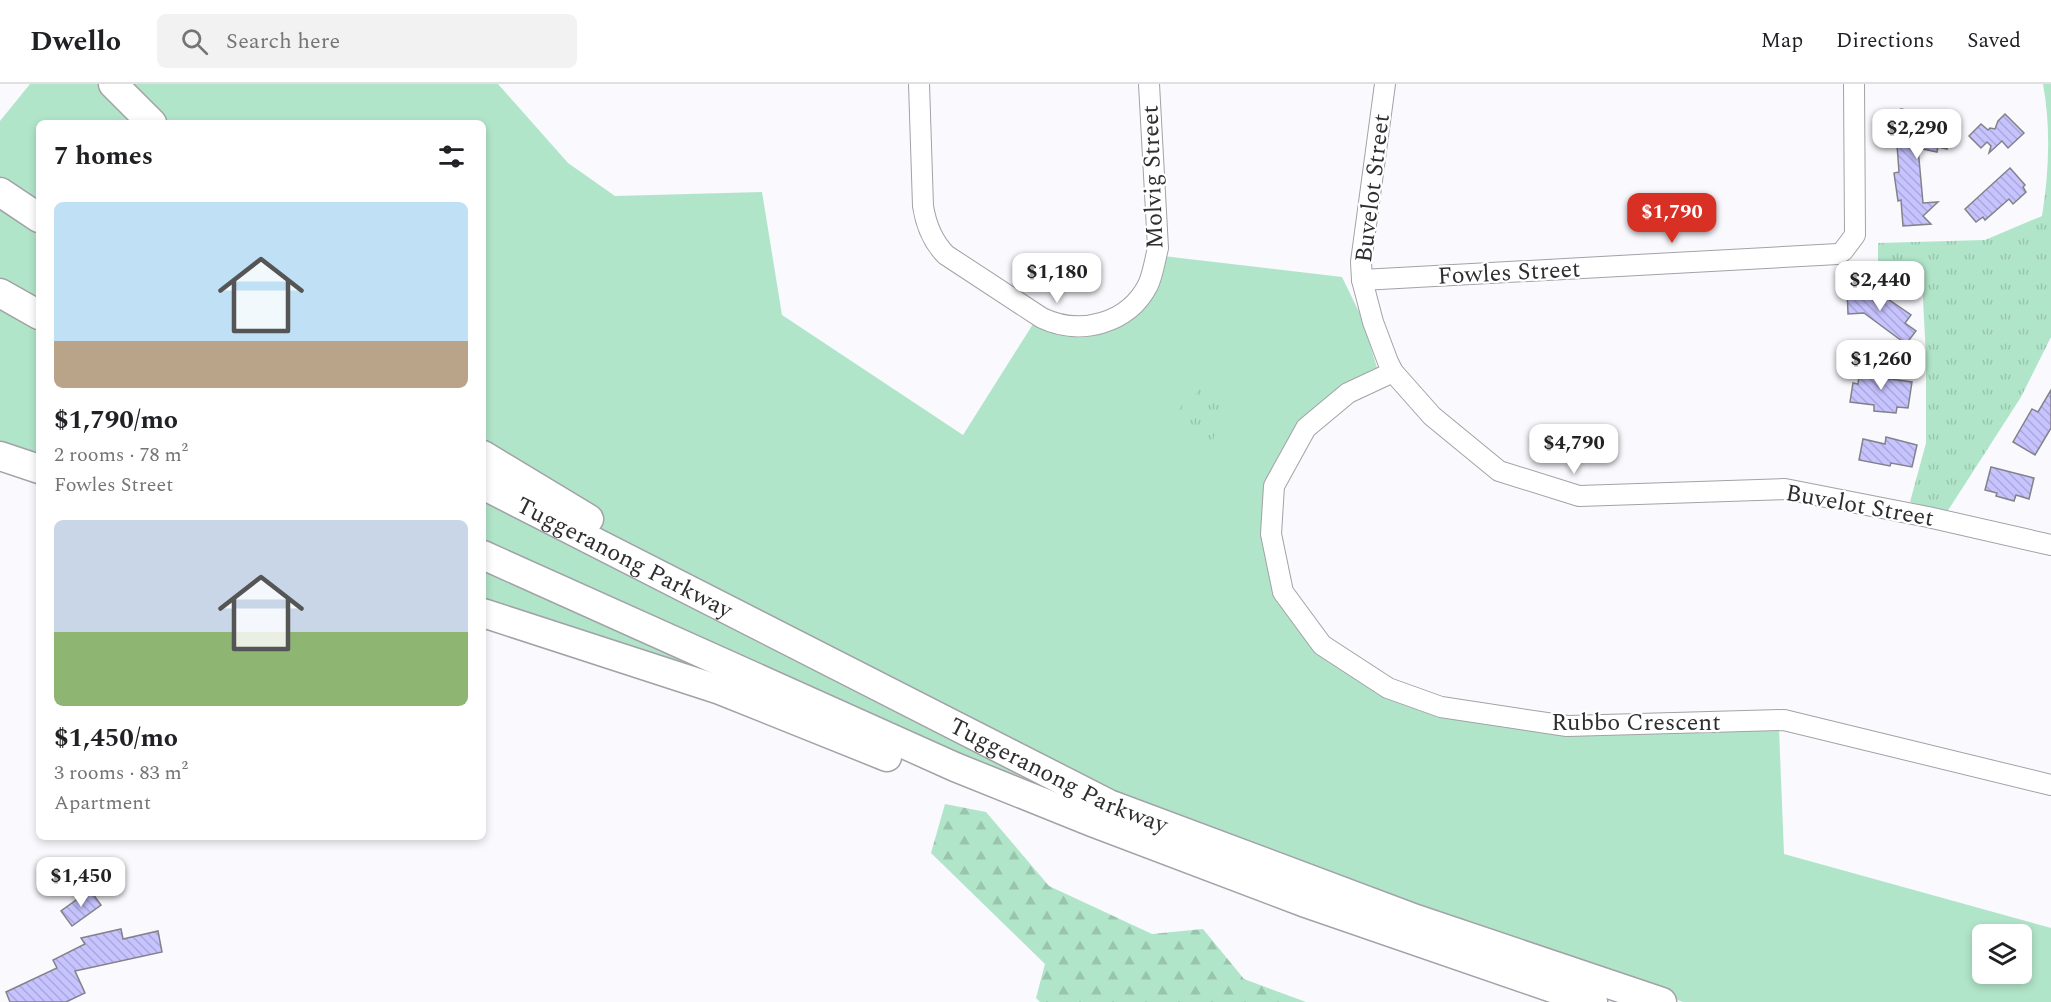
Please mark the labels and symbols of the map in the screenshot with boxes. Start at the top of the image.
street label: Molvig Street [1132,104,1174,250]
pin: $2,290 [1868,109,1966,160]
street label: Buvelot Street [1346,112,1400,265]
pin: $1,790 [1623,193,1721,244]
street label: Fowles Street [1437,251,1581,295]
pin: $1,180 [1008,253,1106,304]
pin: $2,440 [1831,261,1929,312]
pin: $1,260 [1832,340,1930,391]
pin: $4,790 [1525,424,1623,475]
street label: Buvelot Street [1783,475,1937,537]
street label: Tuggeranong Parkway [510,488,740,629]
street label: Rubbo Crescent [1551,705,1721,741]
street label: Tuggeranong Parkway [943,709,1174,844]
pin: $1,450 [32,857,130,908]

